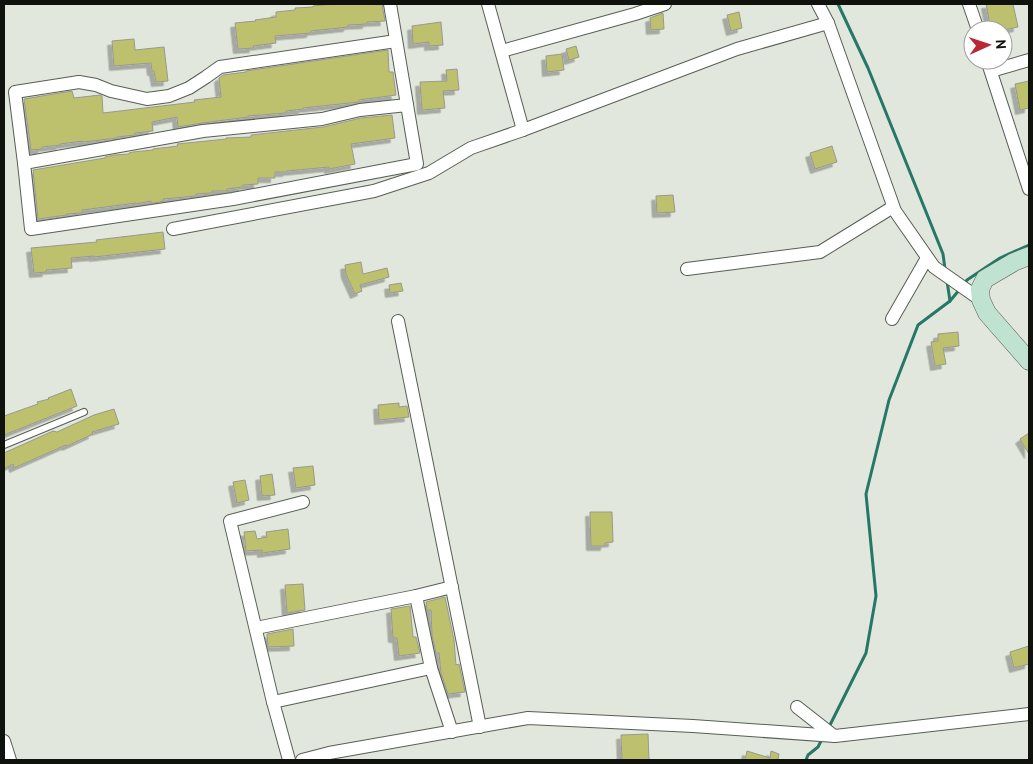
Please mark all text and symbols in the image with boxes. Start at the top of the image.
north arrow [963,20,1013,70]
text: N [991,39,1008,50]

